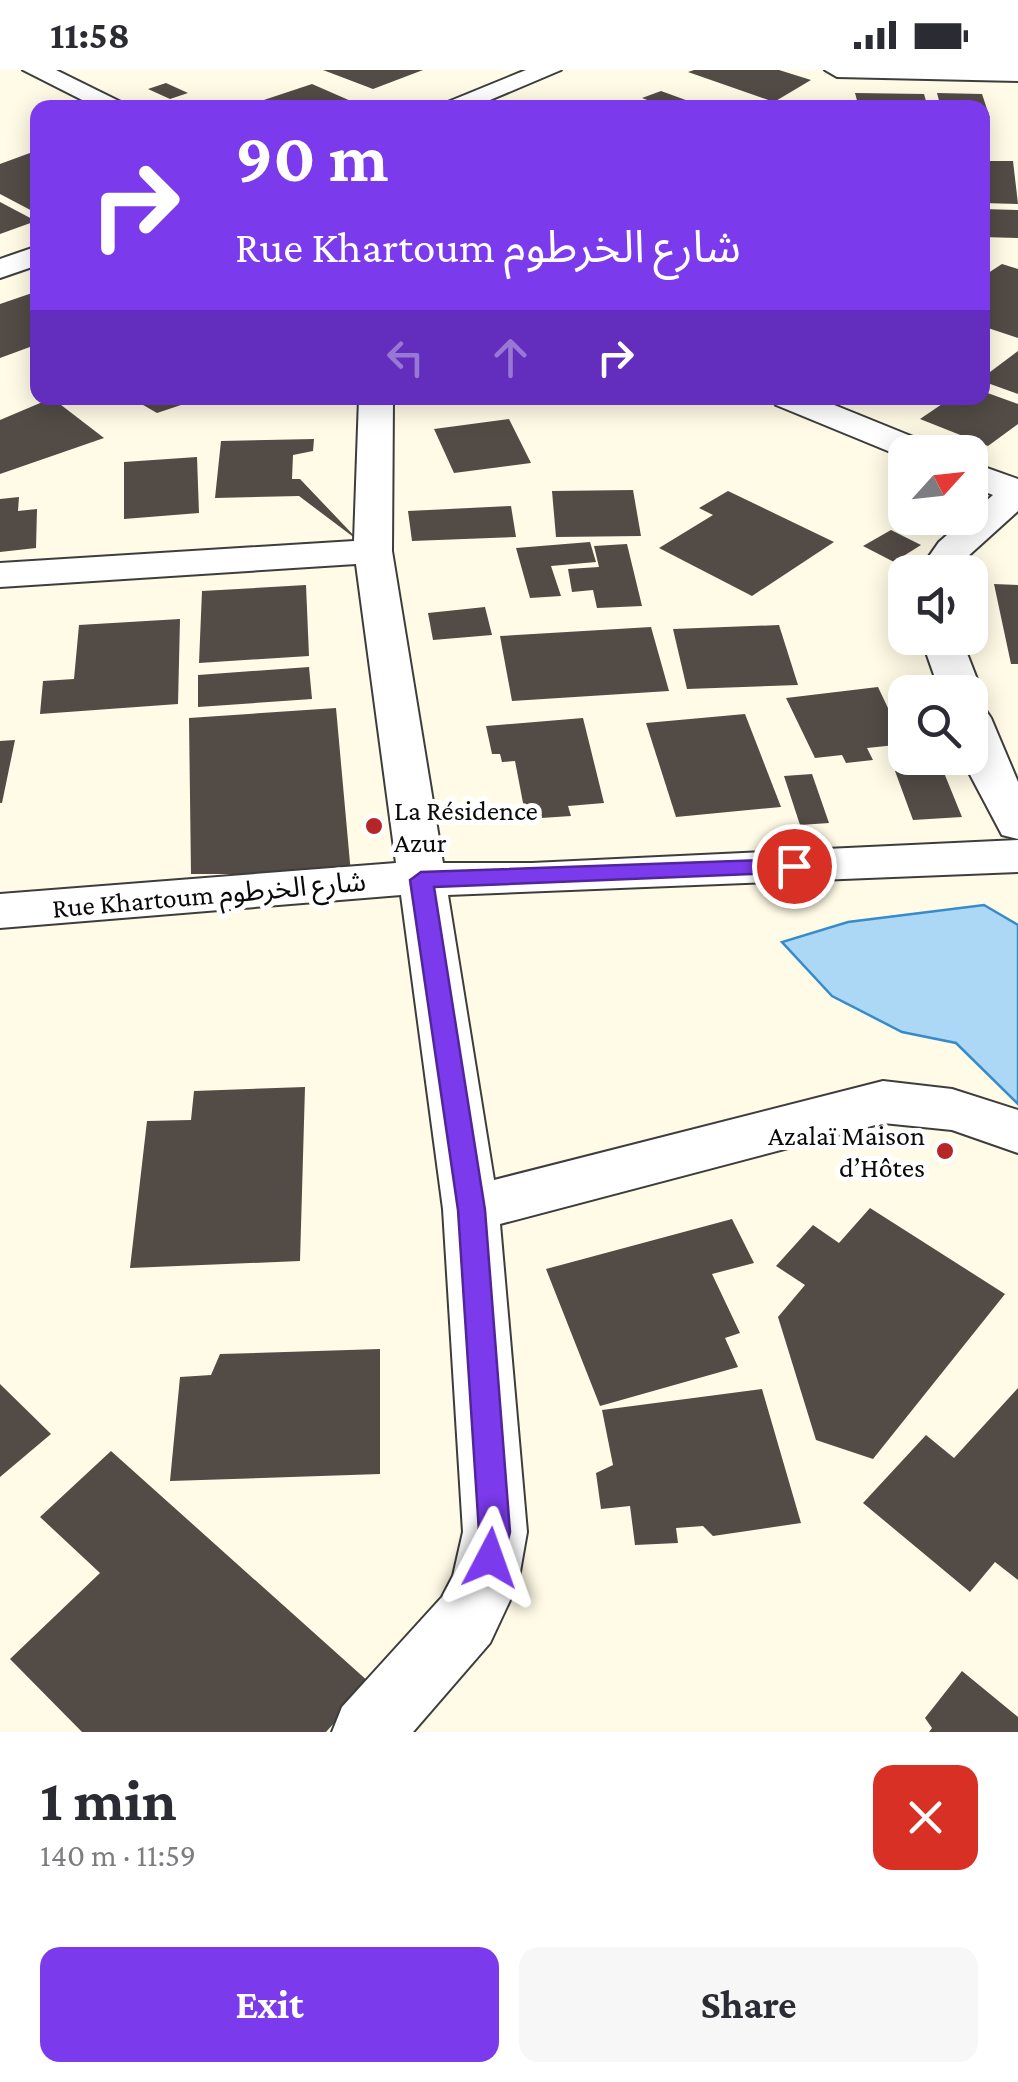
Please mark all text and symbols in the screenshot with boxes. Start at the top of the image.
text: 11:58 [50,14,130,56]
text: 90 m [235,118,388,196]
icon: right [70,140,200,270]
text: Rue Khartoum شارع الخرطوم [235,222,741,272]
icon: left [378,330,433,385]
icon: ahead [483,330,538,385]
icon: right [588,330,643,385]
north arrow [888,435,988,535]
map controls [888,435,988,775]
button: sound [888,555,988,655]
button: search [888,675,988,775]
place label: La Résidence Azur [394,795,538,858]
marker: La Résidence Azur [363,815,385,837]
pin [752,824,837,909]
icon: arrive [767,839,822,894]
street label: Rue Khartoum شارع الخرطوم [51,865,368,929]
place label: Azalaï Maison d’Hôtes [768,1120,925,1183]
marker: Azalaï Maison d’Hôtes [934,1140,956,1162]
position arrow [438,1506,542,1610]
button: close [873,1765,978,1870]
text: 1 min [40,1766,177,1833]
text: 140 m · 11:59 [40,1837,196,1873]
button: Exit [40,1947,499,2062]
button: Share [519,1947,978,2062]

